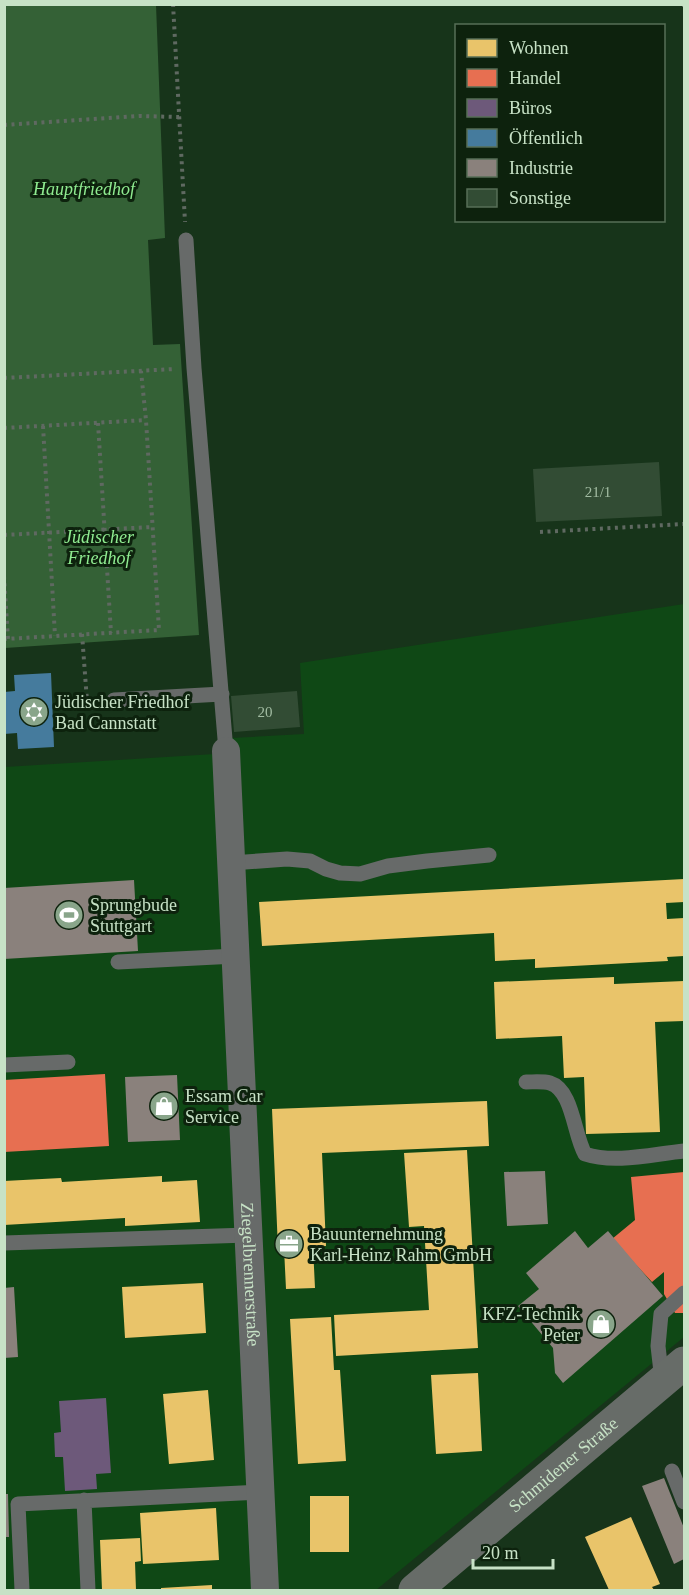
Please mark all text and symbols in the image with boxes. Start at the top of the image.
legend [455,24,665,222]
text: Wohnen [509,38,569,58]
text: Handel [509,68,561,88]
text: Büros [509,98,552,118]
text: Öffentlich [509,128,583,148]
text: Industrie [509,158,573,178]
park label: Hauptfriedhof [32,179,138,199]
text: Sonstige [509,188,571,208]
house number: 21/1 [585,484,611,500]
park label: Jüdischer Friedhof [64,527,135,568]
place label: Jüdischer Friedhof Bad Cannstatt [55,692,189,733]
synagogue icon: Jüdischer Friedhof Bad Cannstatt [18,696,50,728]
house number: 20 [258,704,273,720]
place label: Sprungbude Stuttgart [90,895,177,936]
sports icon: Sprungbude Stuttgart [53,899,85,931]
place label: Essam Car Service [185,1086,262,1127]
shop icon: Essam Car Service [148,1090,180,1122]
street label: Ziegelbrennerstraße [237,1202,264,1347]
place label: Bauunternehmung Karl-Heinz Rahm GmbH [310,1224,492,1265]
office icon: Bauunternehmung Karl-Heinz Rahm GmbH [273,1228,305,1260]
place label: KFZ-Technik Peter [482,1304,580,1345]
shop icon: KFZ-Technik Peter [585,1308,617,1340]
street label: Schmidener Straße [505,1413,622,1517]
scale bar [473,1532,552,1570]
text: 20 m [482,1543,519,1563]

